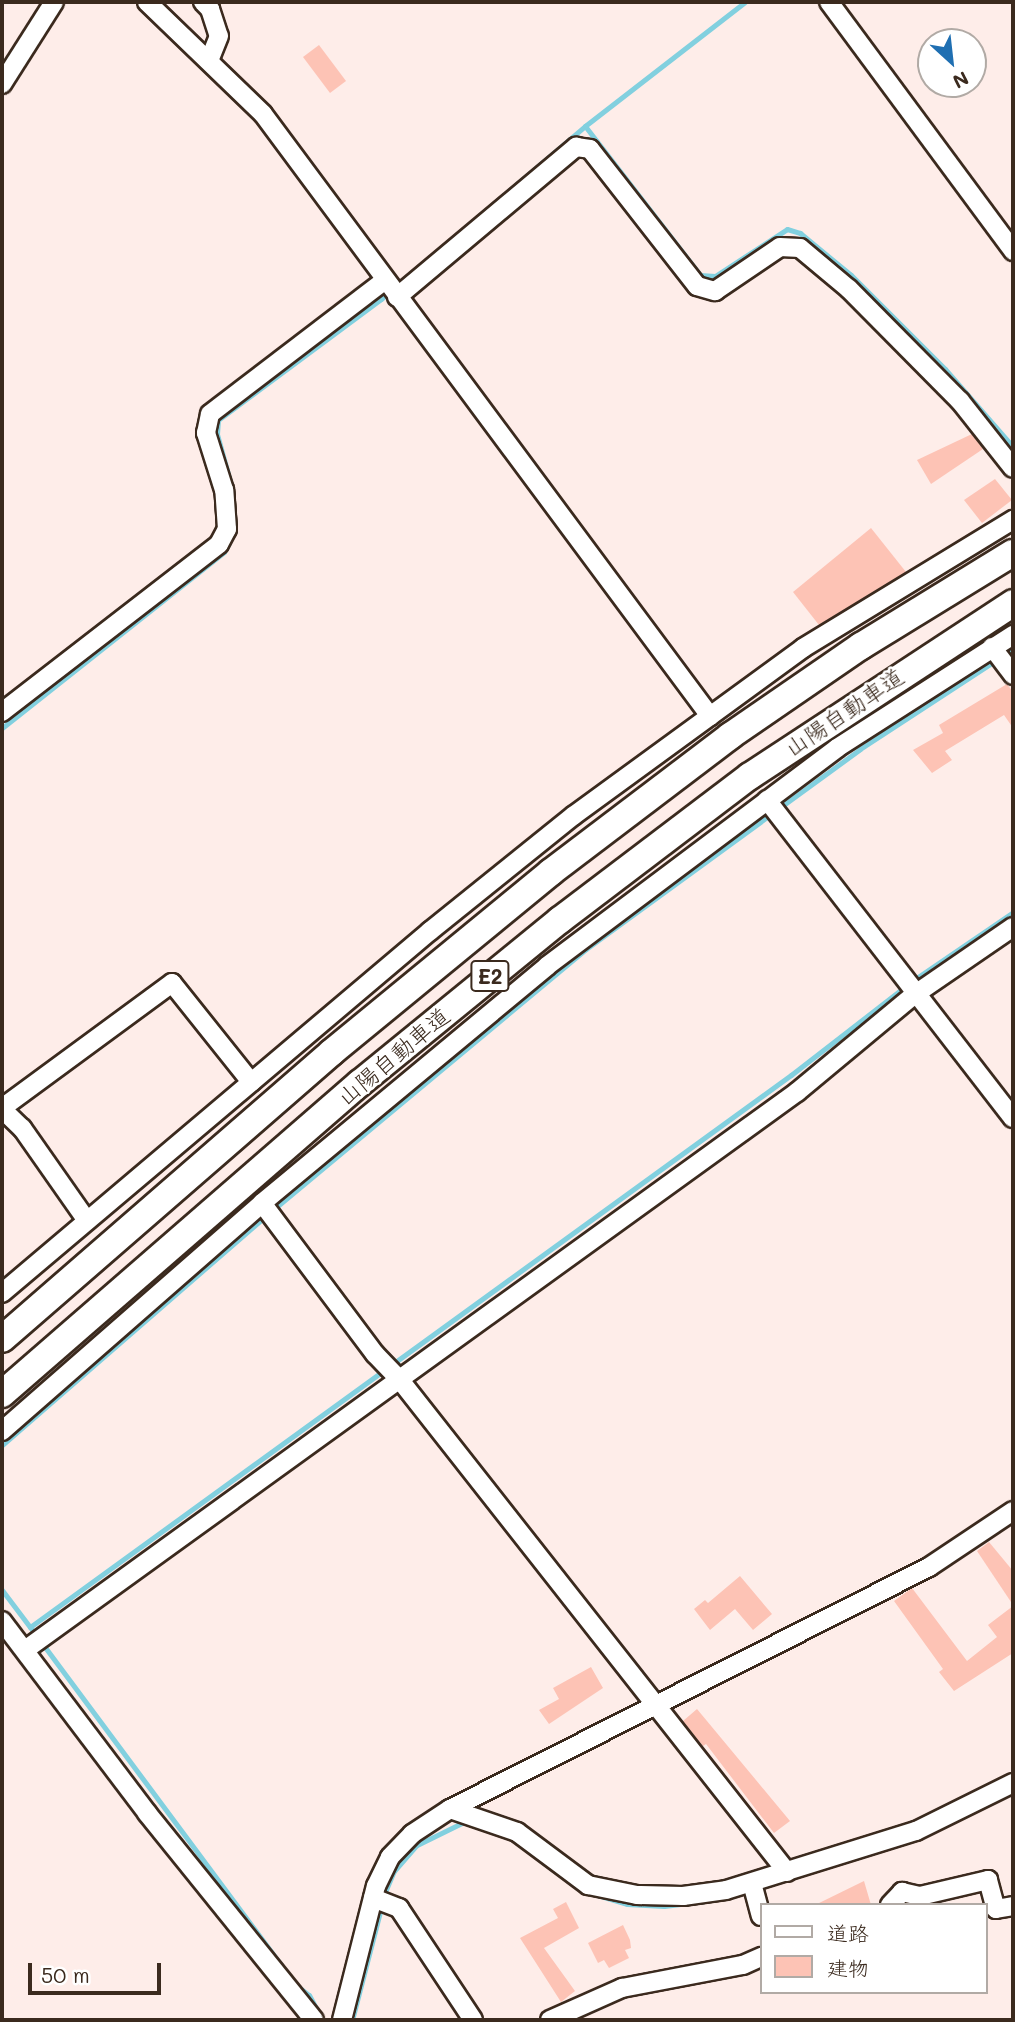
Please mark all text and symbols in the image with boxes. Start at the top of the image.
north arrow [917,28,987,98]
text: N [949,66,973,95]
street label: 山陽自動車道 [779,662,909,762]
road number: E2 [469,958,511,993]
street label: 山陽自動車道 [331,1001,455,1111]
legend [760,1903,987,1994]
text: 道路 [827,1919,869,1946]
scale bar [32,1948,164,1992]
text: 建物 [827,1954,869,1981]
text: 50 m [41,1961,90,1988]

